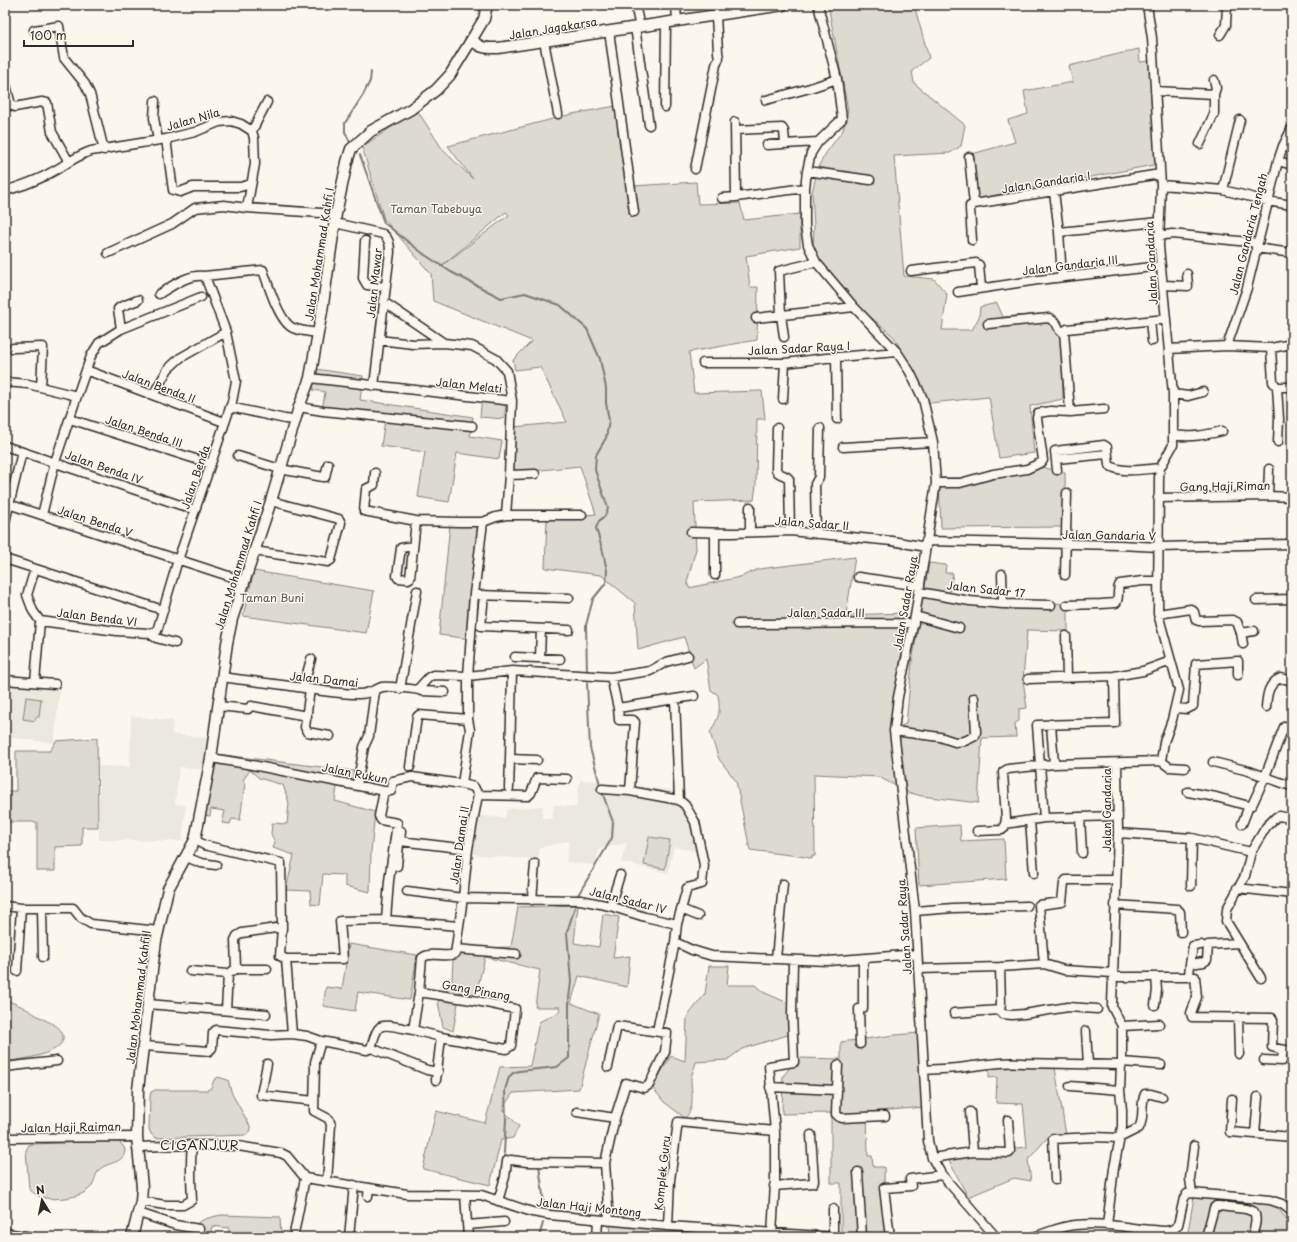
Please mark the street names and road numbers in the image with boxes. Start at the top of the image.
street label: Jalan Jagakarsa [508,13,598,43]
street label: Jalan Nila [164,103,222,135]
street label: Jalan Gandaria I [1000,167,1092,197]
street label: Jalan Gandaria Tengah [1225,171,1271,297]
street label: Jalan Mohammad Kahfi I [300,186,338,322]
street label: Jalan Gandaria [1140,220,1162,305]
street label: Jalan Mawar [362,246,386,319]
street label: Jalan Gandaria III [1021,251,1119,279]
street label: Jalan Sadar Raya I [747,337,851,359]
street label: Jalan Benda II [120,365,198,407]
street label: Jalan Melati [435,373,503,397]
street label: Jalan Benda III [103,411,185,451]
street label: Jalan Benda [176,442,214,511]
street label: Jalan Benda IV [63,446,145,488]
street label: Gang Haji Riman [1180,477,1270,495]
street label: Jalan Mohammad Kahfi I [210,498,266,632]
street label: Jalan Benda V [55,501,135,541]
street label: Jalan Sadar II [774,512,850,534]
street label: Jalan Gandaria V [1062,526,1157,544]
street label: Jalan Sadar Raya [888,554,922,652]
street label: Jalan Sadar 17 [946,576,1026,602]
street label: Jalan Benda VI [56,604,138,630]
street label: Jalan Sadar III [787,604,865,621]
street label: Jalan Damai [289,667,359,691]
street label: Jalan Rukun [321,758,390,788]
street label: Jalan Gandaria [1098,767,1115,852]
street label: Jalan Damai II [445,805,473,885]
street label: Jalan Sadar Raya [892,879,916,975]
street label: Jalan Sadar IV [588,882,669,918]
street label: Jalan Mohammad Kahfi I [121,929,155,1065]
street label: Gang Pinang [440,976,512,1004]
street label: Jalan Haji Raiman [21,1118,121,1136]
street label: Komplek Guru [650,1135,674,1211]
street label: Jalan Haji Montong [536,1193,642,1221]

